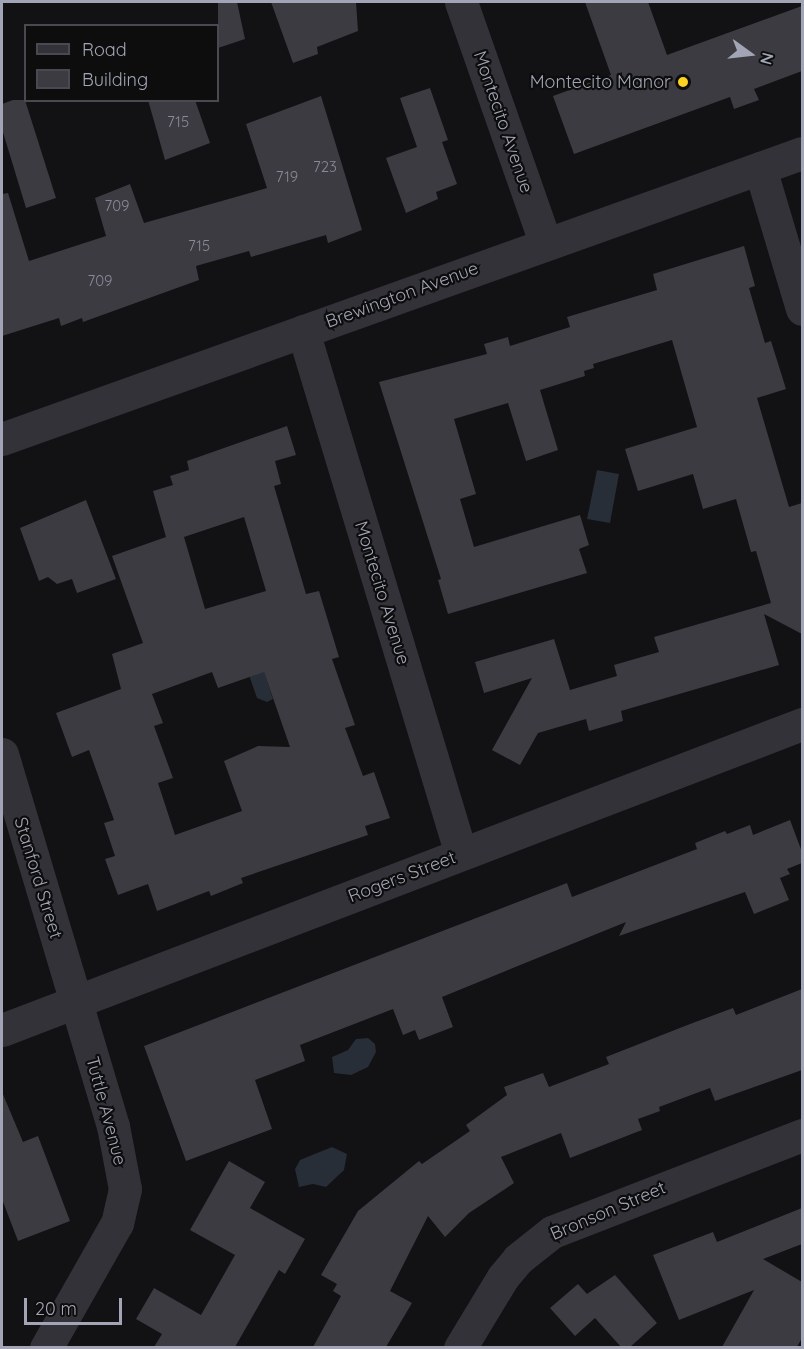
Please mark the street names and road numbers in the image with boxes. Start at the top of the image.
street label: Montecito Avenue [469,48,537,196]
street label: Brewington Avenue [323,257,481,333]
street label: Montecito Avenue [350,519,414,667]
street label: Stanford Street [9,815,67,941]
street label: Rogers Street [345,847,459,907]
street label: Tuttle Avenue [81,1054,131,1168]
street label: Bronson Street [547,1177,669,1245]

